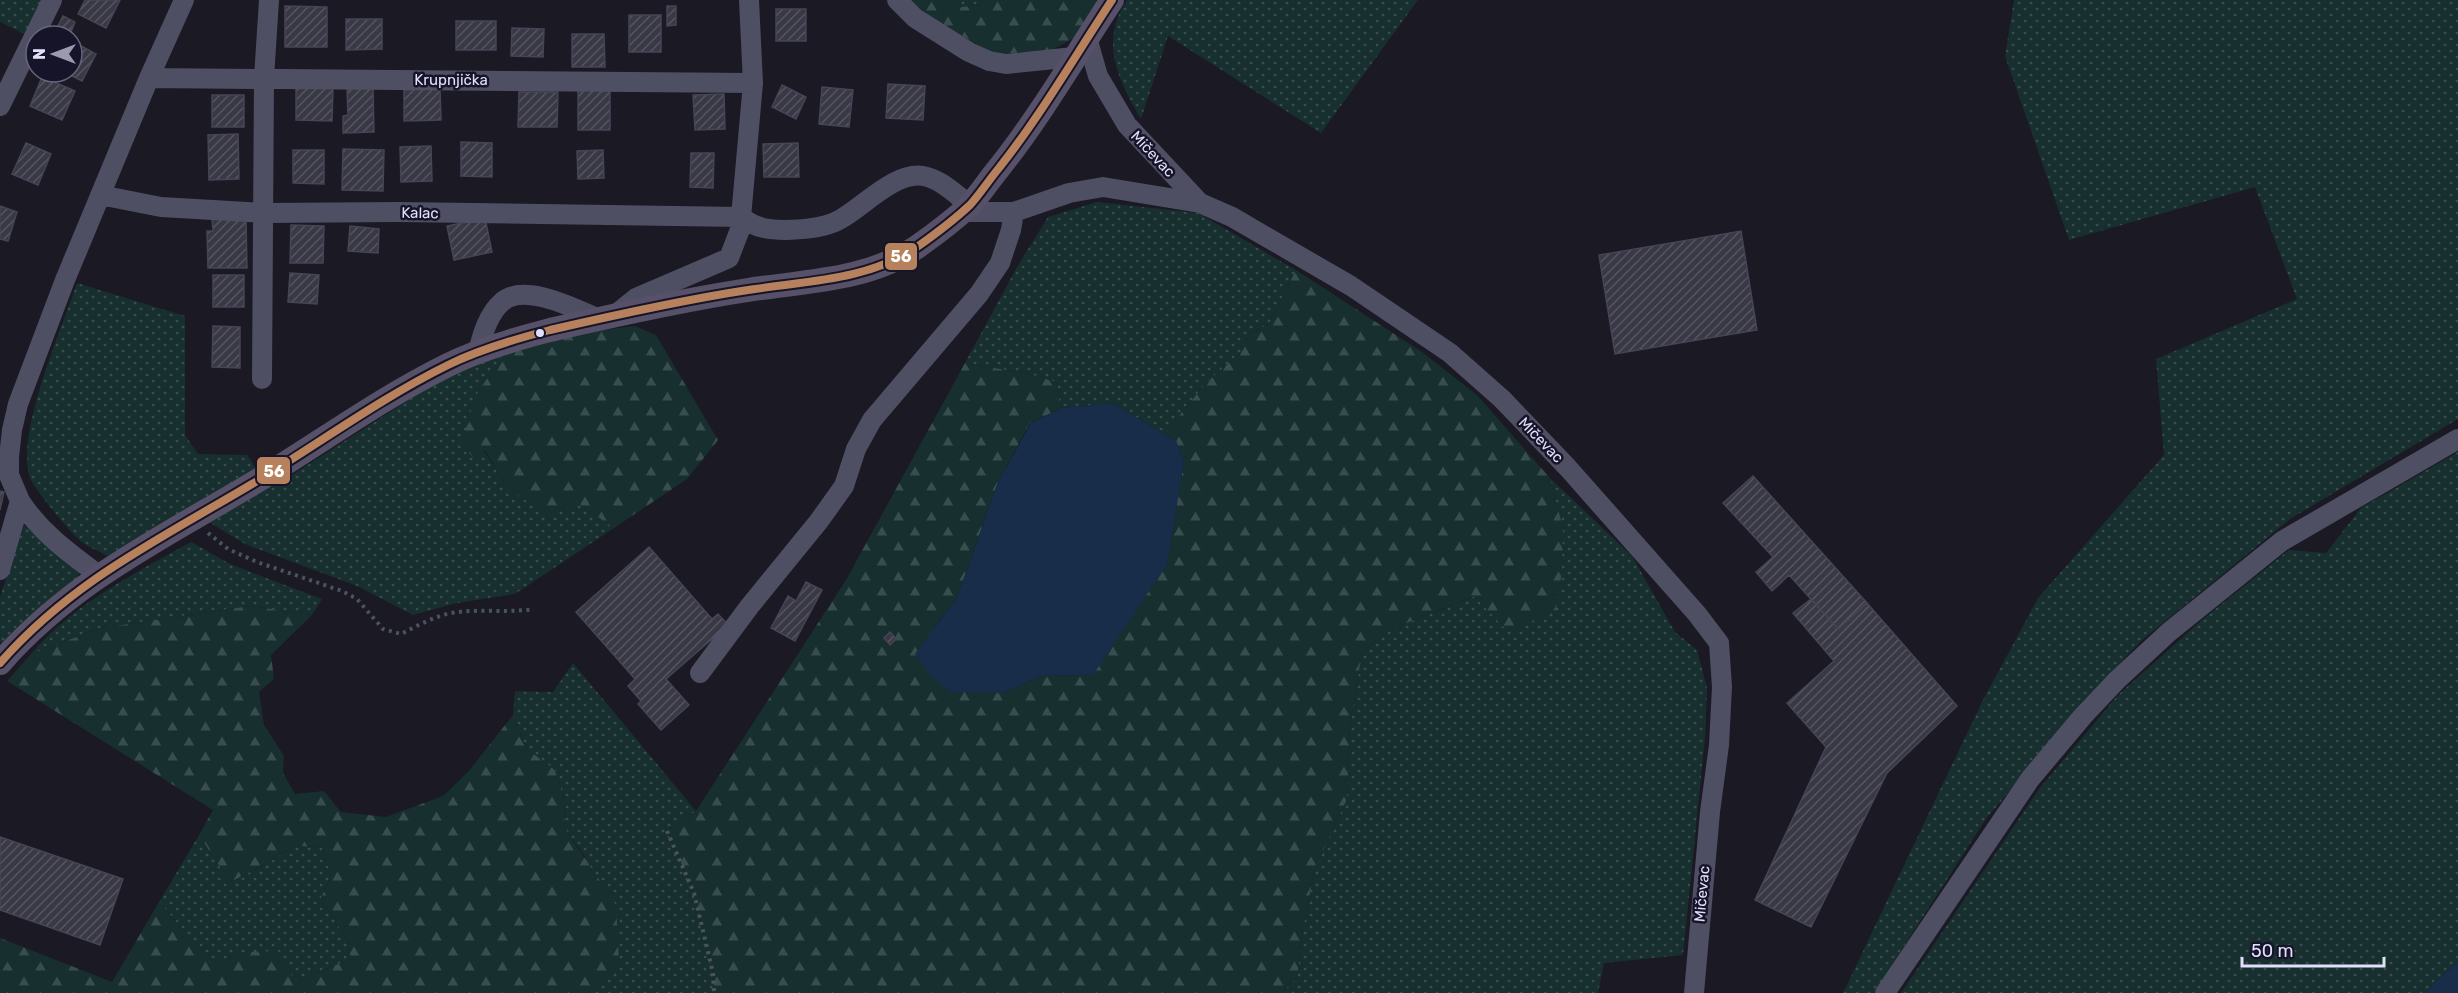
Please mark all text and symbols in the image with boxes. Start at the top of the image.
north arrow [24,24,84,84]
text: N [30,48,49,60]
street label: Krupnjička [414,71,488,89]
street label: Mičevac [1127,127,1179,181]
street label: Kalac [401,204,439,222]
line badge: 56 [884,242,918,271]
text: 56 [891,247,911,266]
unlabelled marker [534,327,546,339]
street label: Mičevac [1515,413,1567,467]
line badge: 56 [256,456,291,485]
text: 56 [264,462,284,481]
street label: Mičevac [1691,865,1713,923]
scale bar [2242,930,2384,968]
text: 50 m [2251,940,2294,962]

